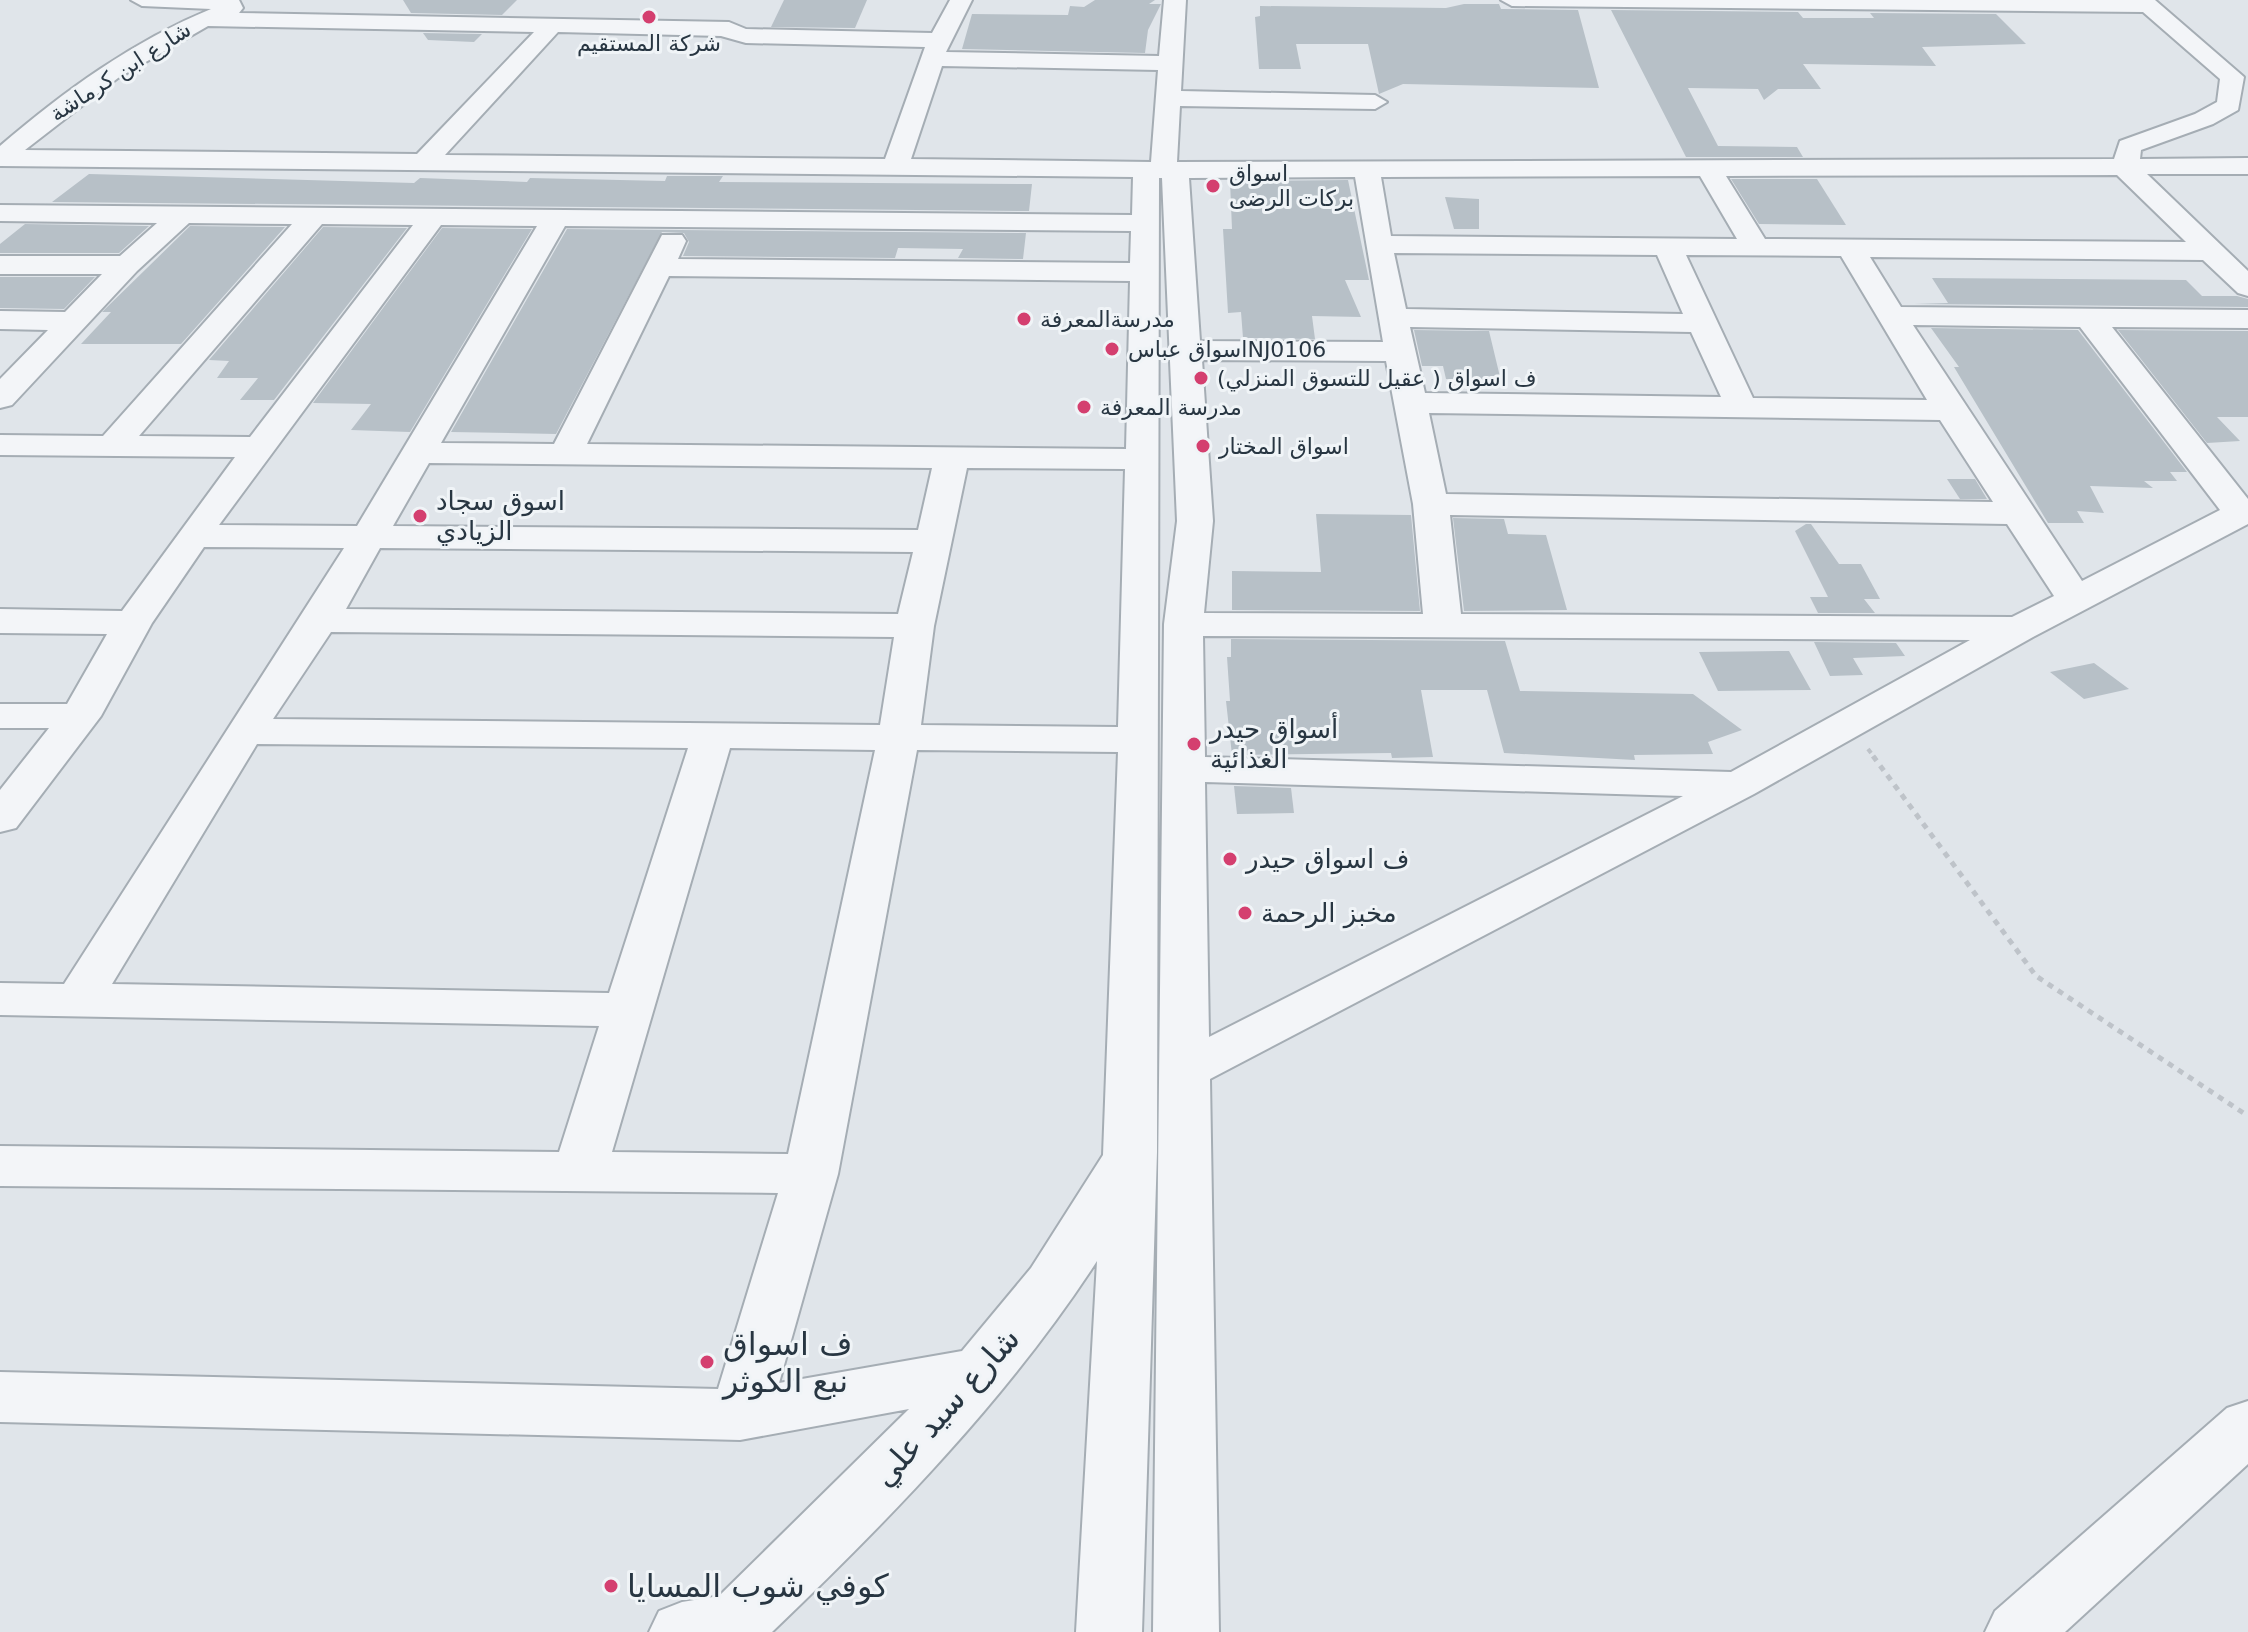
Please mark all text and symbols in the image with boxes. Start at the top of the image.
marker: شركة المستقيم [640,8,658,26]
street label: شارع ابن كرماشة [45,16,196,126]
place label: شركة المستقيم [577,31,721,57]
place label: اسواق بركات الرضى [1229,161,1354,211]
marker: اسواق بركات الرضى [1204,177,1222,195]
place label: مدرسةالمعرفة [1040,307,1175,332]
marker: مدرسةالمعرفة [1015,310,1033,328]
place label: اسواق عباسNJ0106 [1128,337,1326,363]
marker: اسواق عباسNJ0106 [1103,340,1121,358]
place label: ف اسواق ( عقيل للتسوق المنزلي) [1217,366,1537,392]
marker: ف اسواق ( عقيل للتسوق المنزلي) [1192,369,1210,387]
place label: مدرسة المعرفة [1100,395,1242,420]
marker: مدرسة المعرفة [1075,398,1093,416]
place label: اسواق المختار [1218,434,1349,459]
marker: اسواق المختار [1194,437,1212,455]
place label: اسوق سجاد الزيادي [436,486,565,547]
marker: اسوق سجاد الزيادي [411,507,429,525]
place label: أسواق حيدر الغذائية [1208,711,1338,774]
marker: أسواق حيدر الغذائية [1185,735,1203,753]
place label: ف اسواق حيدر [1244,844,1409,875]
marker: ف اسواق حيدر [1221,850,1239,868]
place label: مخبز الرحمة [1261,898,1397,929]
marker: مخبز الرحمة [1236,904,1254,922]
street label: شارع سيد علي [865,1320,1027,1494]
place label: ف اسواق نبع الكوثر [721,1325,852,1400]
marker: ف اسواق نبع الكوثر [698,1353,716,1371]
place label: كوفي شوب المسايا [627,1567,889,1605]
marker: كوفي شوب المسايا [602,1577,620,1595]

